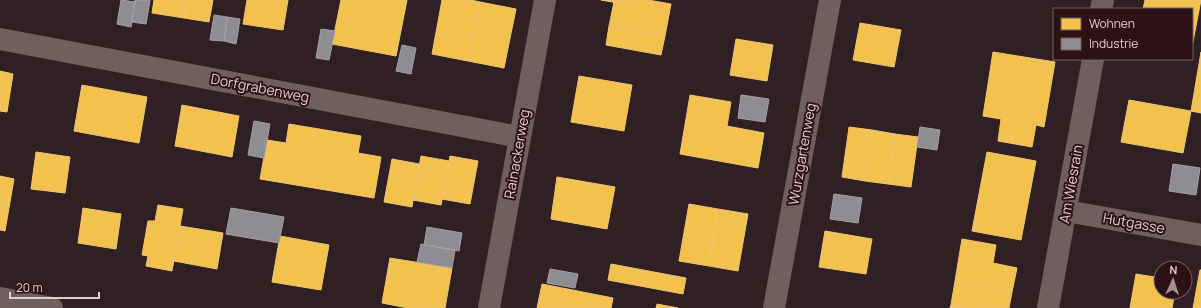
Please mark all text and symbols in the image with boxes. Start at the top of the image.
legend [1053,8,1193,60]
text: Wohnen [1089,15,1135,32]
text: Industrie [1089,35,1138,52]
street label: Dorfgrabenweg [209,69,311,106]
street label: Wurzgartenweg [783,101,820,206]
street label: Rainackerweg [499,108,534,200]
street label: Am Wiesrain [1054,143,1087,225]
street label: Hutgasse [1102,208,1166,237]
north arrow [1153,260,1193,300]
text: N [1169,262,1178,277]
scale bar [10,274,99,300]
text: 20 m [16,279,43,296]

